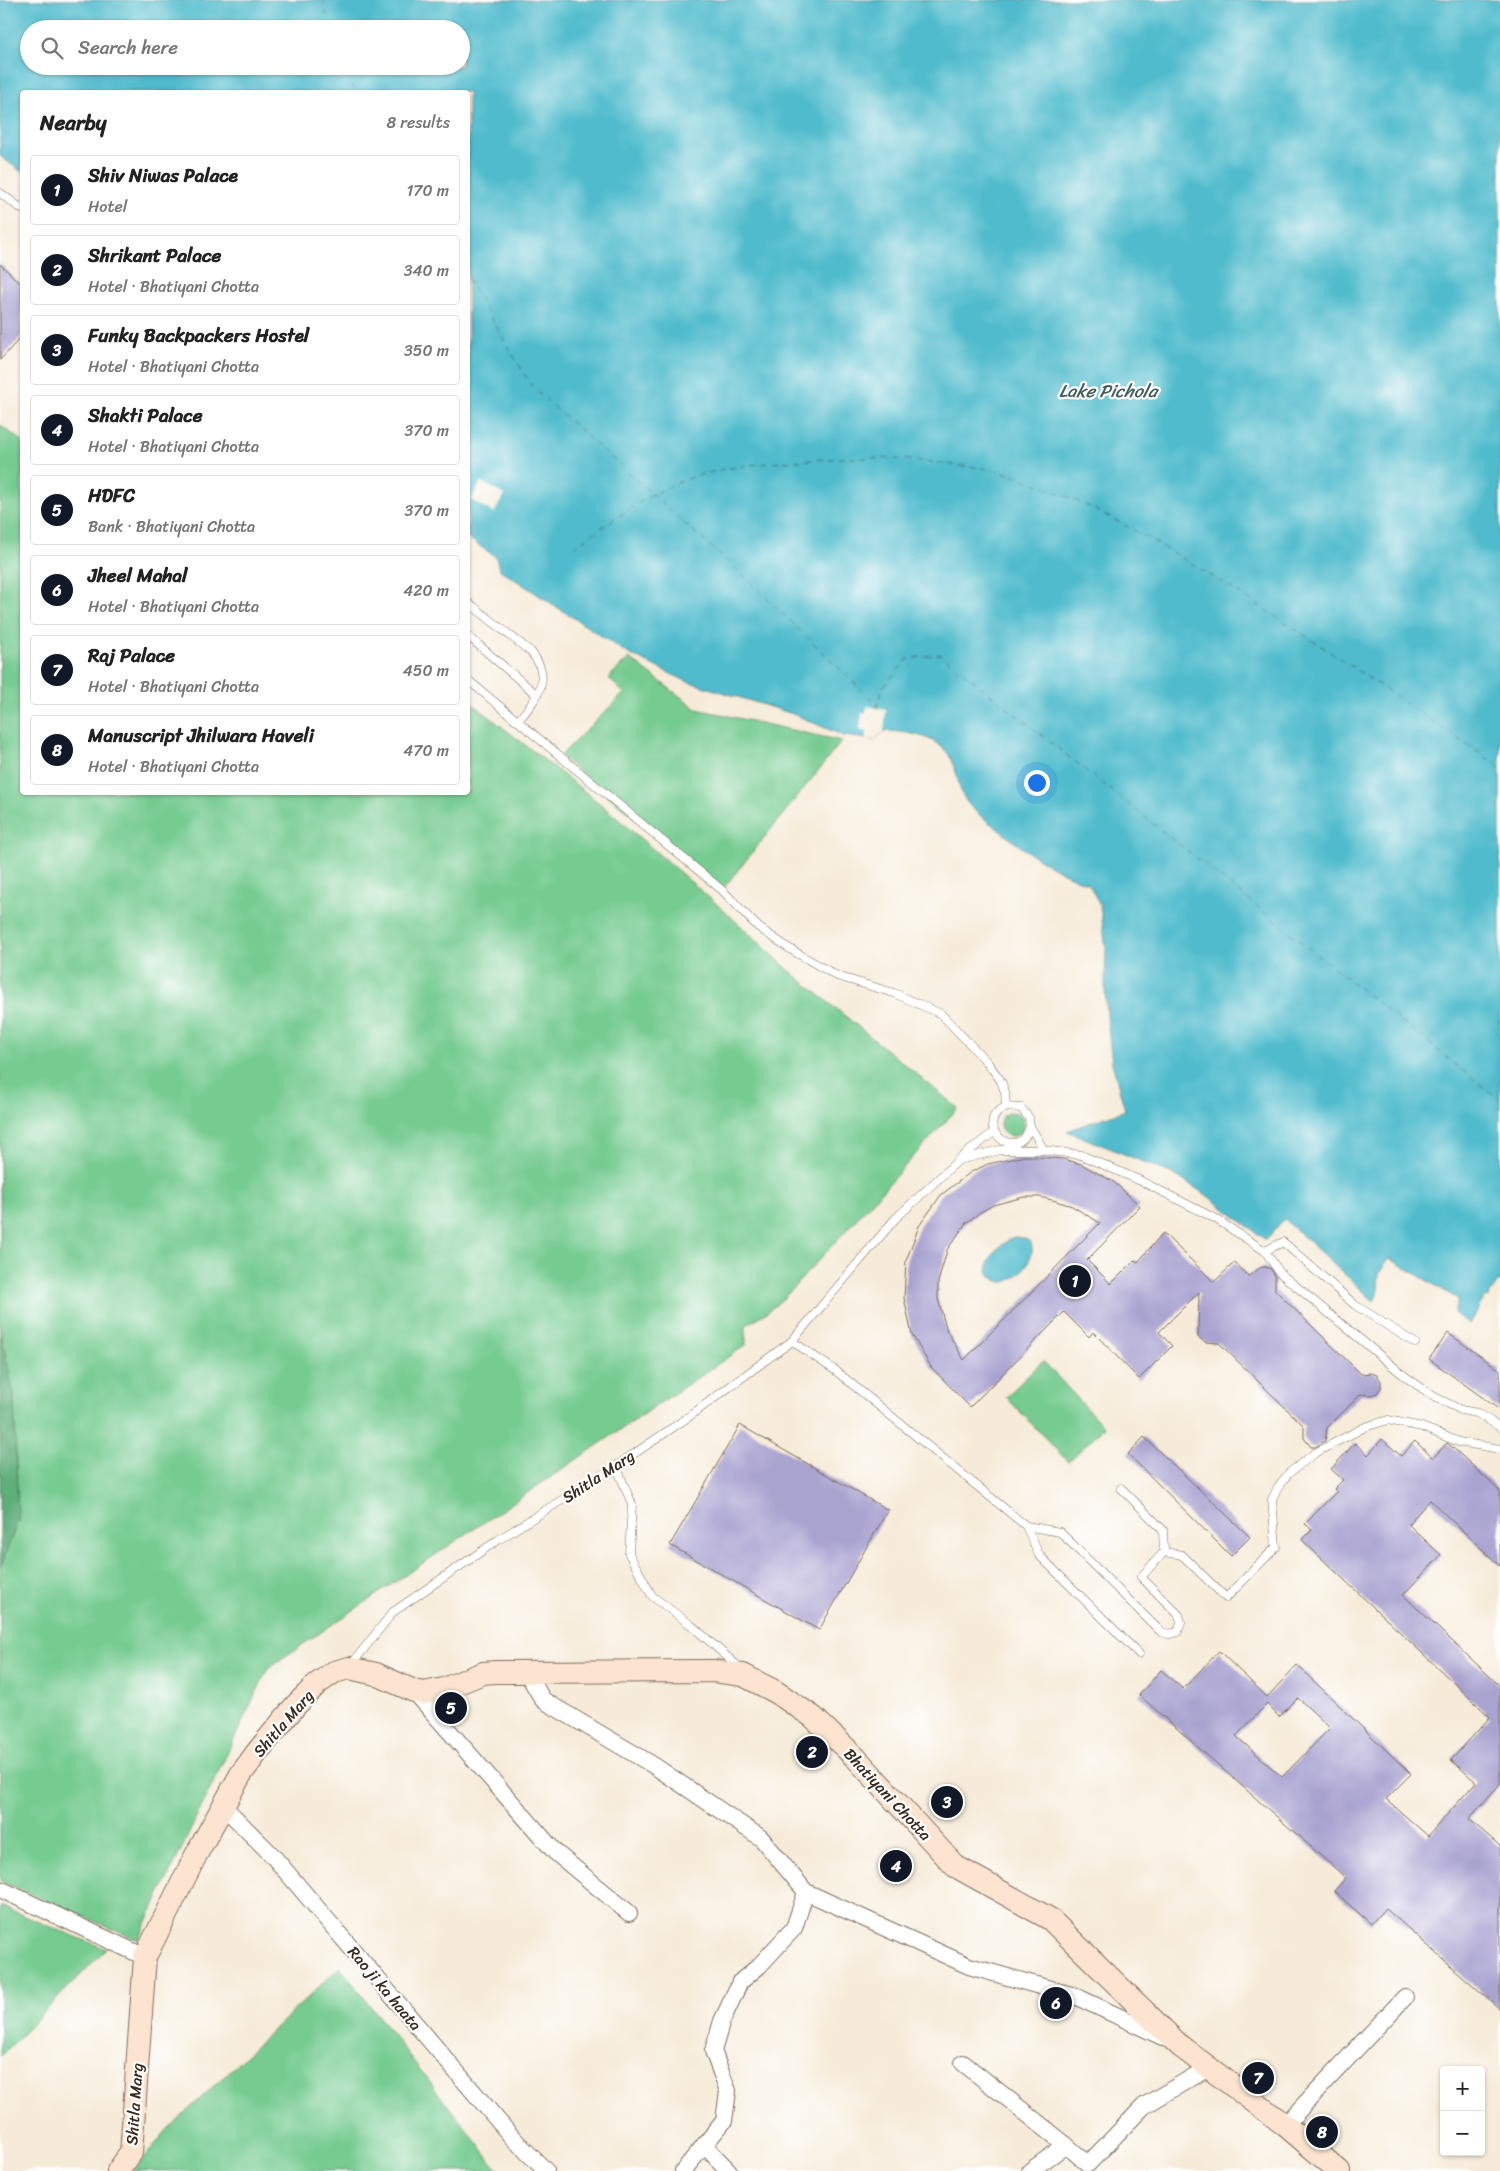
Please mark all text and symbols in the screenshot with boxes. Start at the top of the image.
search box [20,20,470,75]
text: Search here [78,31,178,64]
icon: search [38,34,66,62]
text: Nearby [40,104,106,142]
text: 8 results [387,108,450,137]
text: Shiv Niwas Palace [88,159,238,192]
text: 1 [54,176,60,205]
text: 170 m [406,176,449,205]
text: Hotel [88,192,127,221]
text: Shrikant Palace [88,239,221,272]
text: 2 [52,256,62,285]
text: 340 m [404,256,449,285]
text: Hotel · Bhatiyani Chotta [88,272,259,301]
text: Funky Backpackers Hostel [88,319,309,352]
text: 3 [53,336,61,365]
text: 350 m [404,336,449,365]
text: Hotel · Bhatiyani Chotta [88,352,259,381]
water label: Lake Pichola [1059,375,1159,407]
text: Shakti Palace [88,399,203,432]
text: 4 [52,416,62,445]
text: 370 m [405,416,449,445]
text: Hotel · Bhatiyani Chotta [88,432,259,461]
text: HDFC [88,479,135,512]
text: 5 [52,496,62,525]
text: 370 m [405,496,449,525]
text: Bank · Bhatiyani Chotta [88,512,255,541]
text: Jheel Mahal [88,559,187,592]
text: 6 [52,576,62,605]
text: 420 m [403,576,449,605]
text: Hotel · Bhatiyani Chotta [88,592,259,621]
text: Raj Palace [88,639,175,672]
text: 7 [52,656,62,685]
text: 450 m [403,656,449,685]
text: Hotel · Bhatiyani Chotta [88,672,259,701]
text: Manuscript Jhilwara Haveli [88,719,314,752]
text: 8 [52,736,62,765]
text: 470 m [403,736,449,765]
text: Hotel · Bhatiyani Chotta [88,752,259,781]
your location [1024,770,1050,796]
pin: 1 [1059,1262,1091,1300]
street label: Shitla Marg [556,1442,641,1511]
street label: Shitla Marg [245,1683,321,1764]
pin: 5 [435,1689,467,1727]
pin: 2 [796,1733,828,1771]
street label: Bhatiyani Chotta [836,1741,939,1848]
pin: 3 [931,1783,963,1821]
pin: 4 [880,1847,912,1885]
street label: Rao ji ka haata [340,1939,429,2037]
pin: 6 [1040,1984,1072,2022]
pin: 7 [1242,2059,1274,2097]
street label: Shitla Marg [117,2062,152,2146]
map controls [1440,2066,1485,2156]
button: + [1440,2066,1485,2111]
button: − [1440,2111,1485,2156]
pin: 8 [1306,2113,1338,2151]

